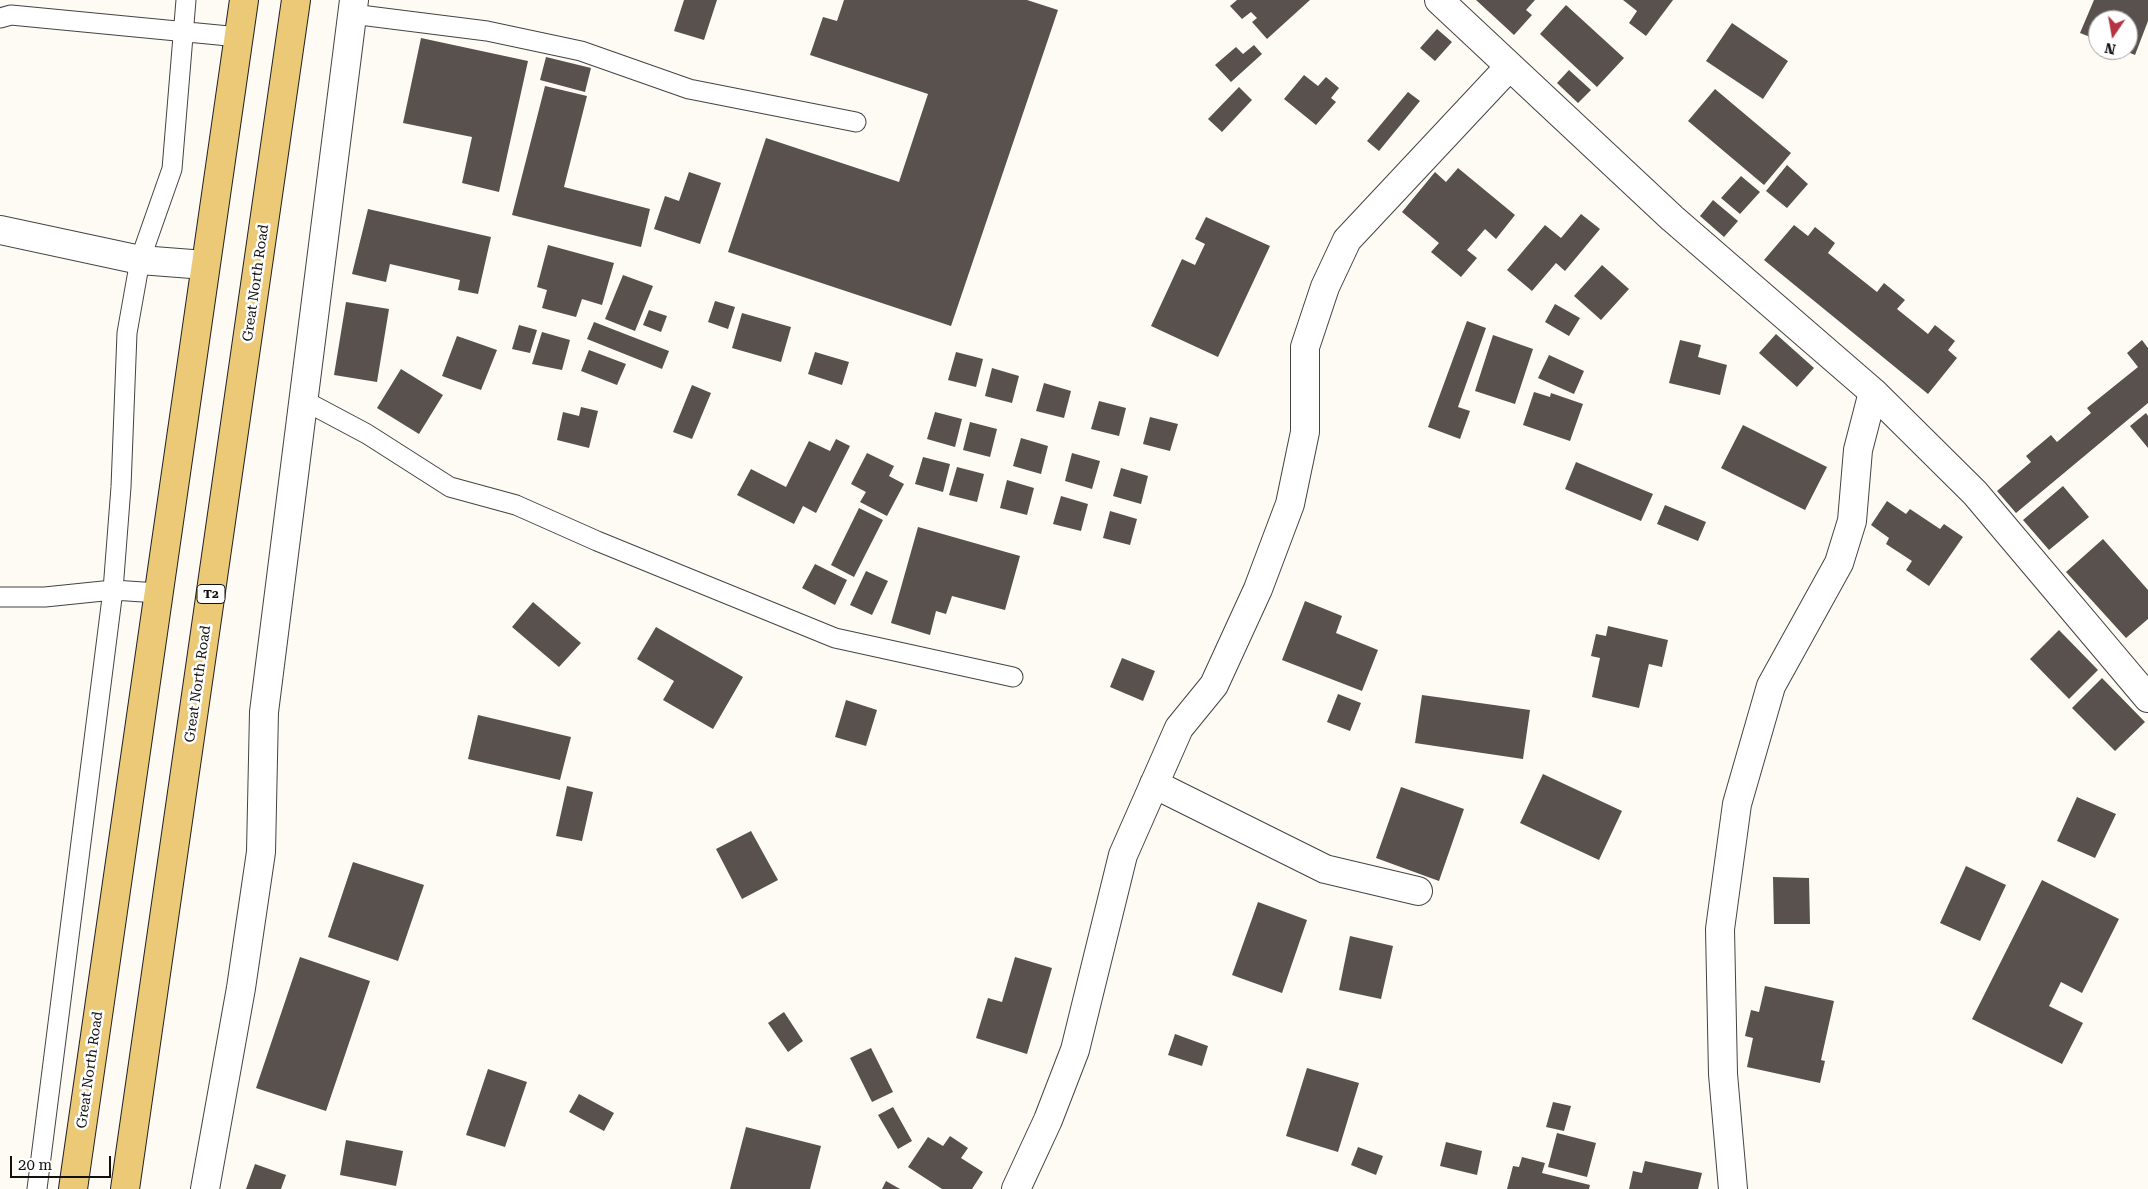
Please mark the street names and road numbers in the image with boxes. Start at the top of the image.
street label: Great North Road [239,223,273,343]
road number: T2 [197,584,225,604]
street label: Great North Road [181,624,215,744]
street label: Great North Road [73,1010,107,1130]

